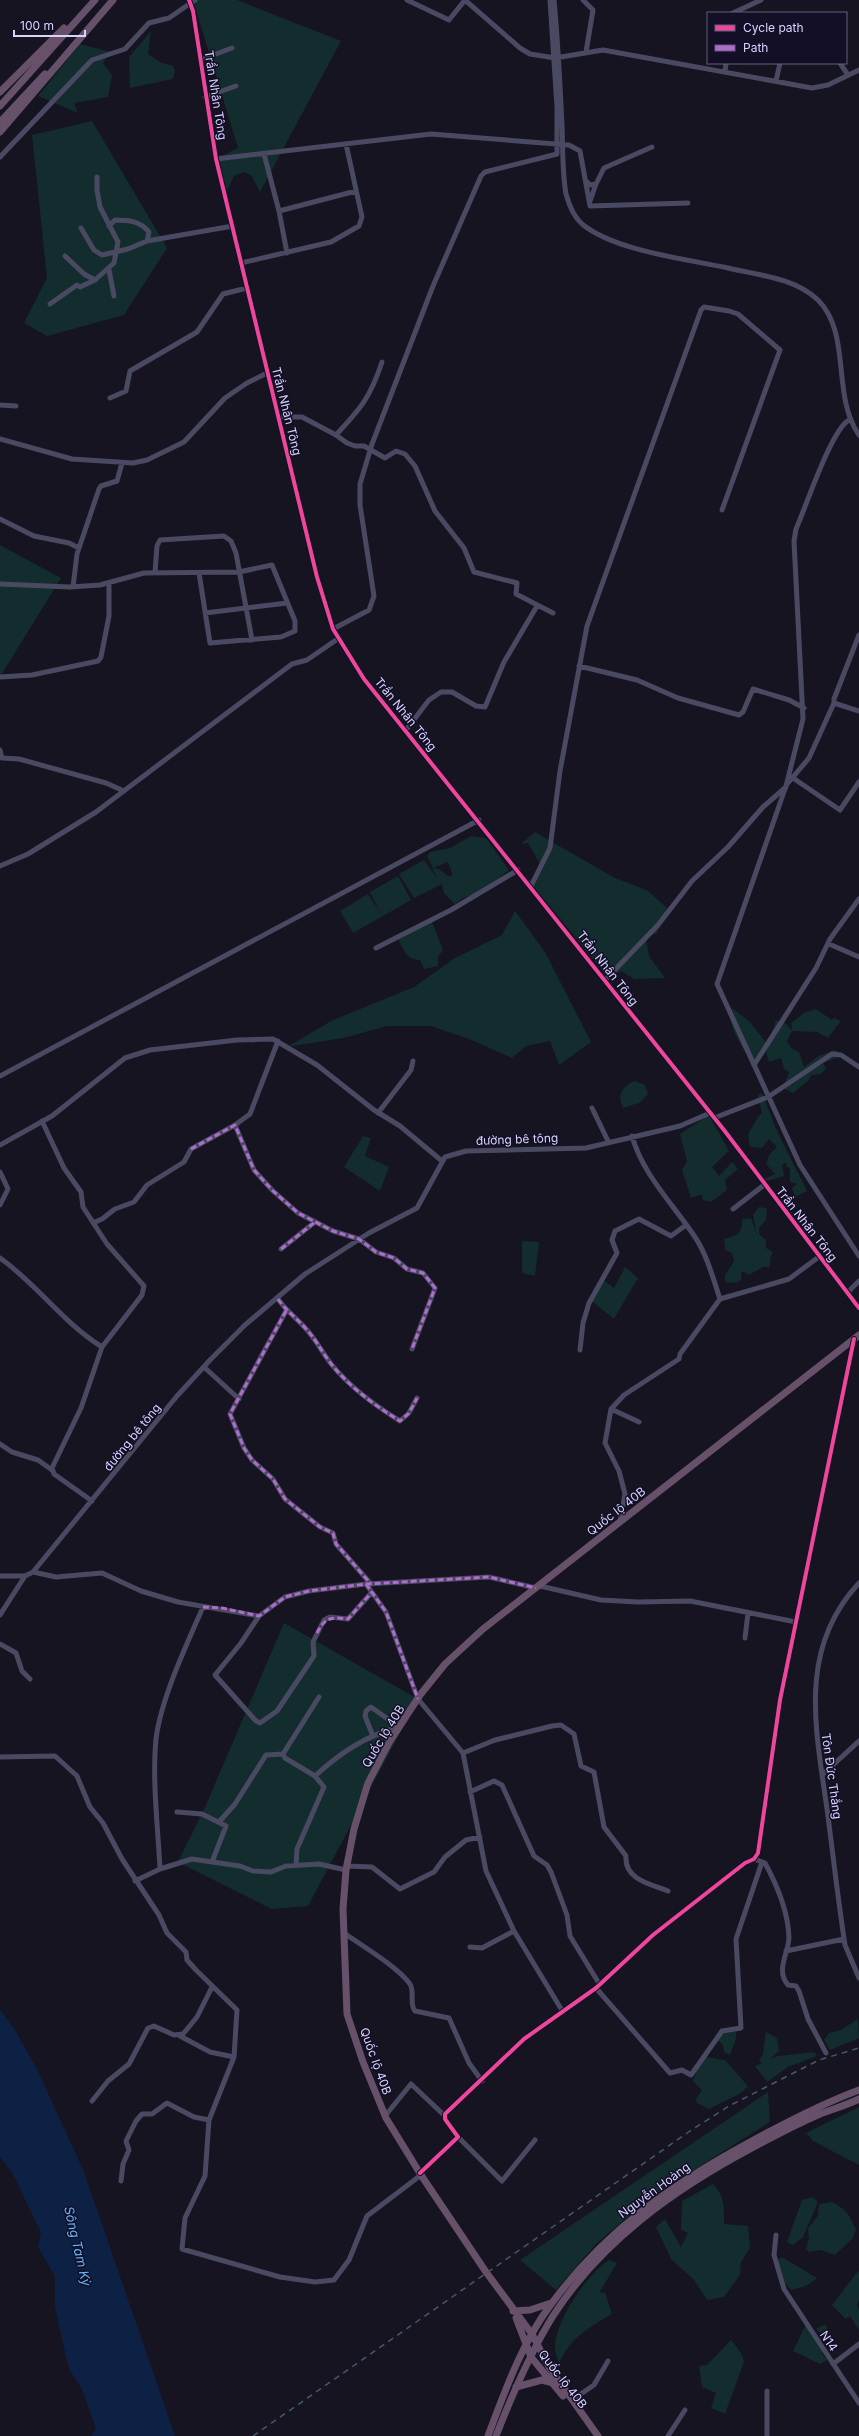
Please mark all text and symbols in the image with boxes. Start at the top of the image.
scale bar [14,12,85,38]
legend [707,12,847,64]
text: 100 m [20,18,54,33]
text: Cycle path [743,20,804,35]
text: Path [743,40,768,55]
street label: Trần Nhân Tông [202,49,230,141]
street label: Trần Nhân Tông [269,365,305,457]
street label: Trần Nhân Tông [372,674,440,754]
street label: Trần Nhân Tông [574,928,642,1008]
street label: đường bê tông [475,1130,559,1148]
street label: Trần Nhân Tông [773,1184,841,1264]
street label: đường bê tông [100,1400,164,1474]
street label: Quốc lộ 40B [584,1483,648,1539]
street label: Quốc lộ 40B [358,1702,408,1770]
street label: Tôn Đức Thắng [819,1732,845,1820]
street label: Quốc lộ 40B [357,2025,395,2097]
street label: Nguyễn Hoàng [615,2159,693,2221]
water label: Sông Tam Kỳ [61,2205,95,2288]
street label: N14 [817,2328,841,2354]
street label: Quốc lộ 40B [535,2347,591,2411]

